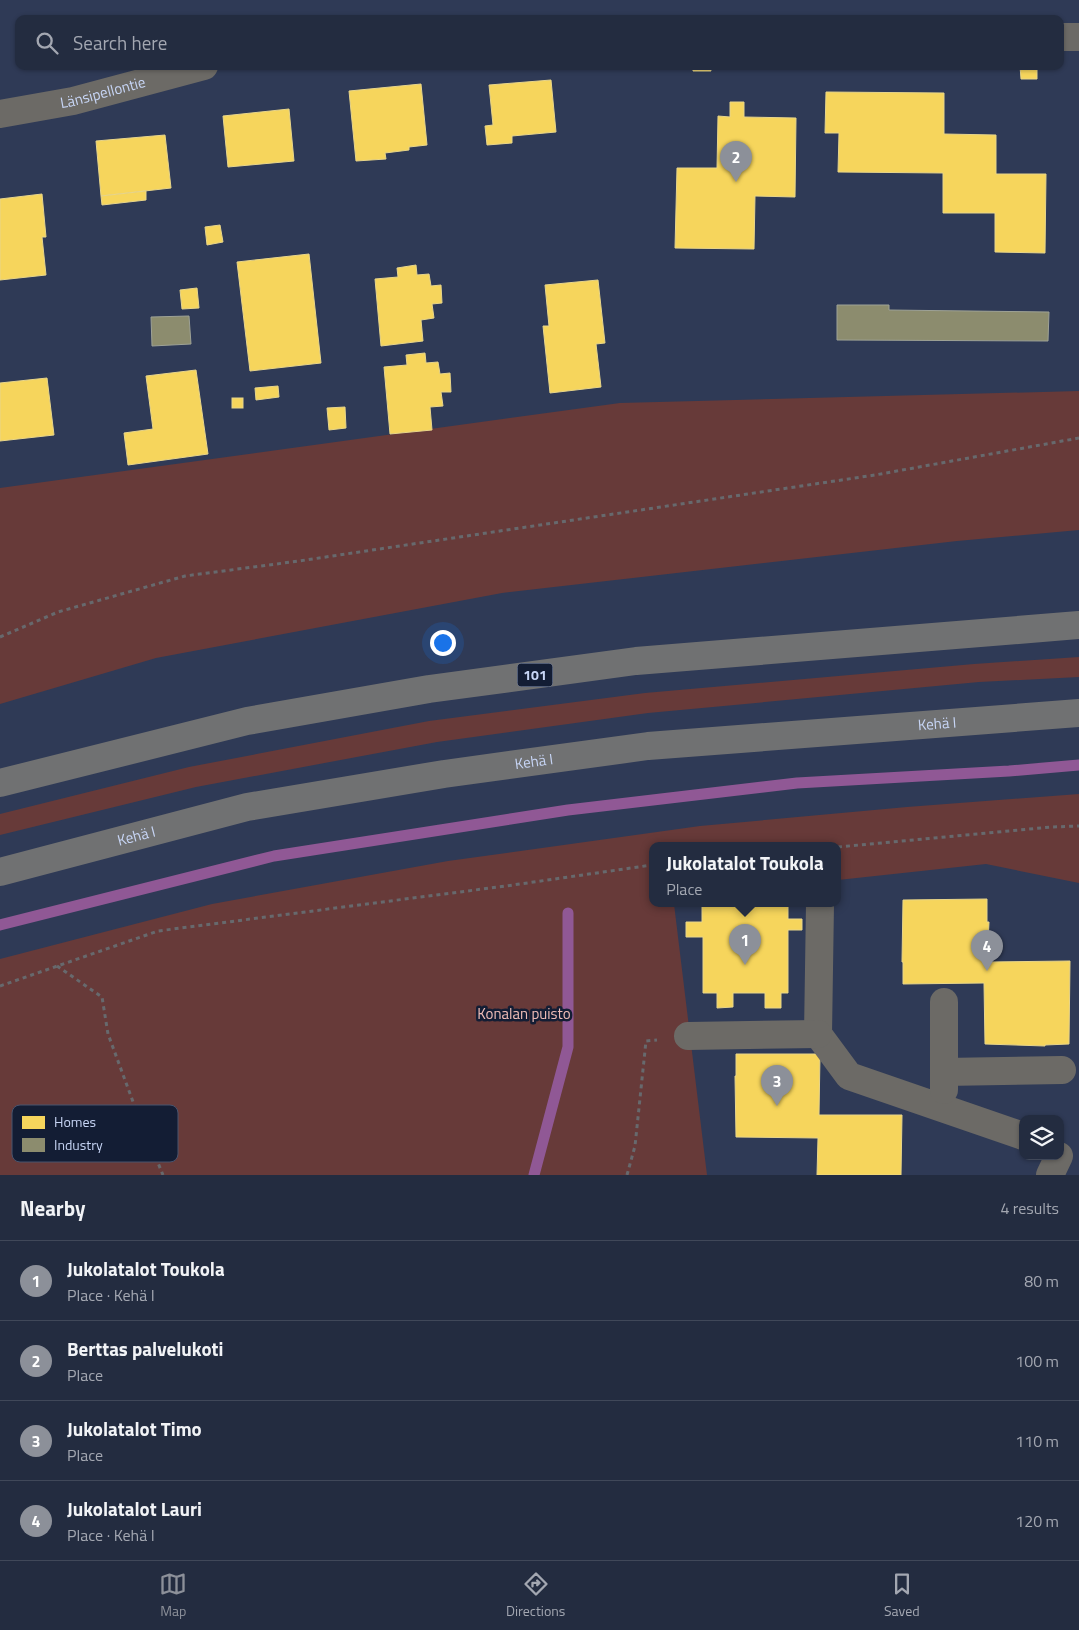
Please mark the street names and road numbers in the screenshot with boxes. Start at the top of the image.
street label: Länsipellontie [58,70,148,114]
road number: 101 [518,664,552,686]
street label: Kehä I [917,710,957,736]
street label: Kehä I [513,747,555,775]
street label: Kehä I [115,820,158,852]

